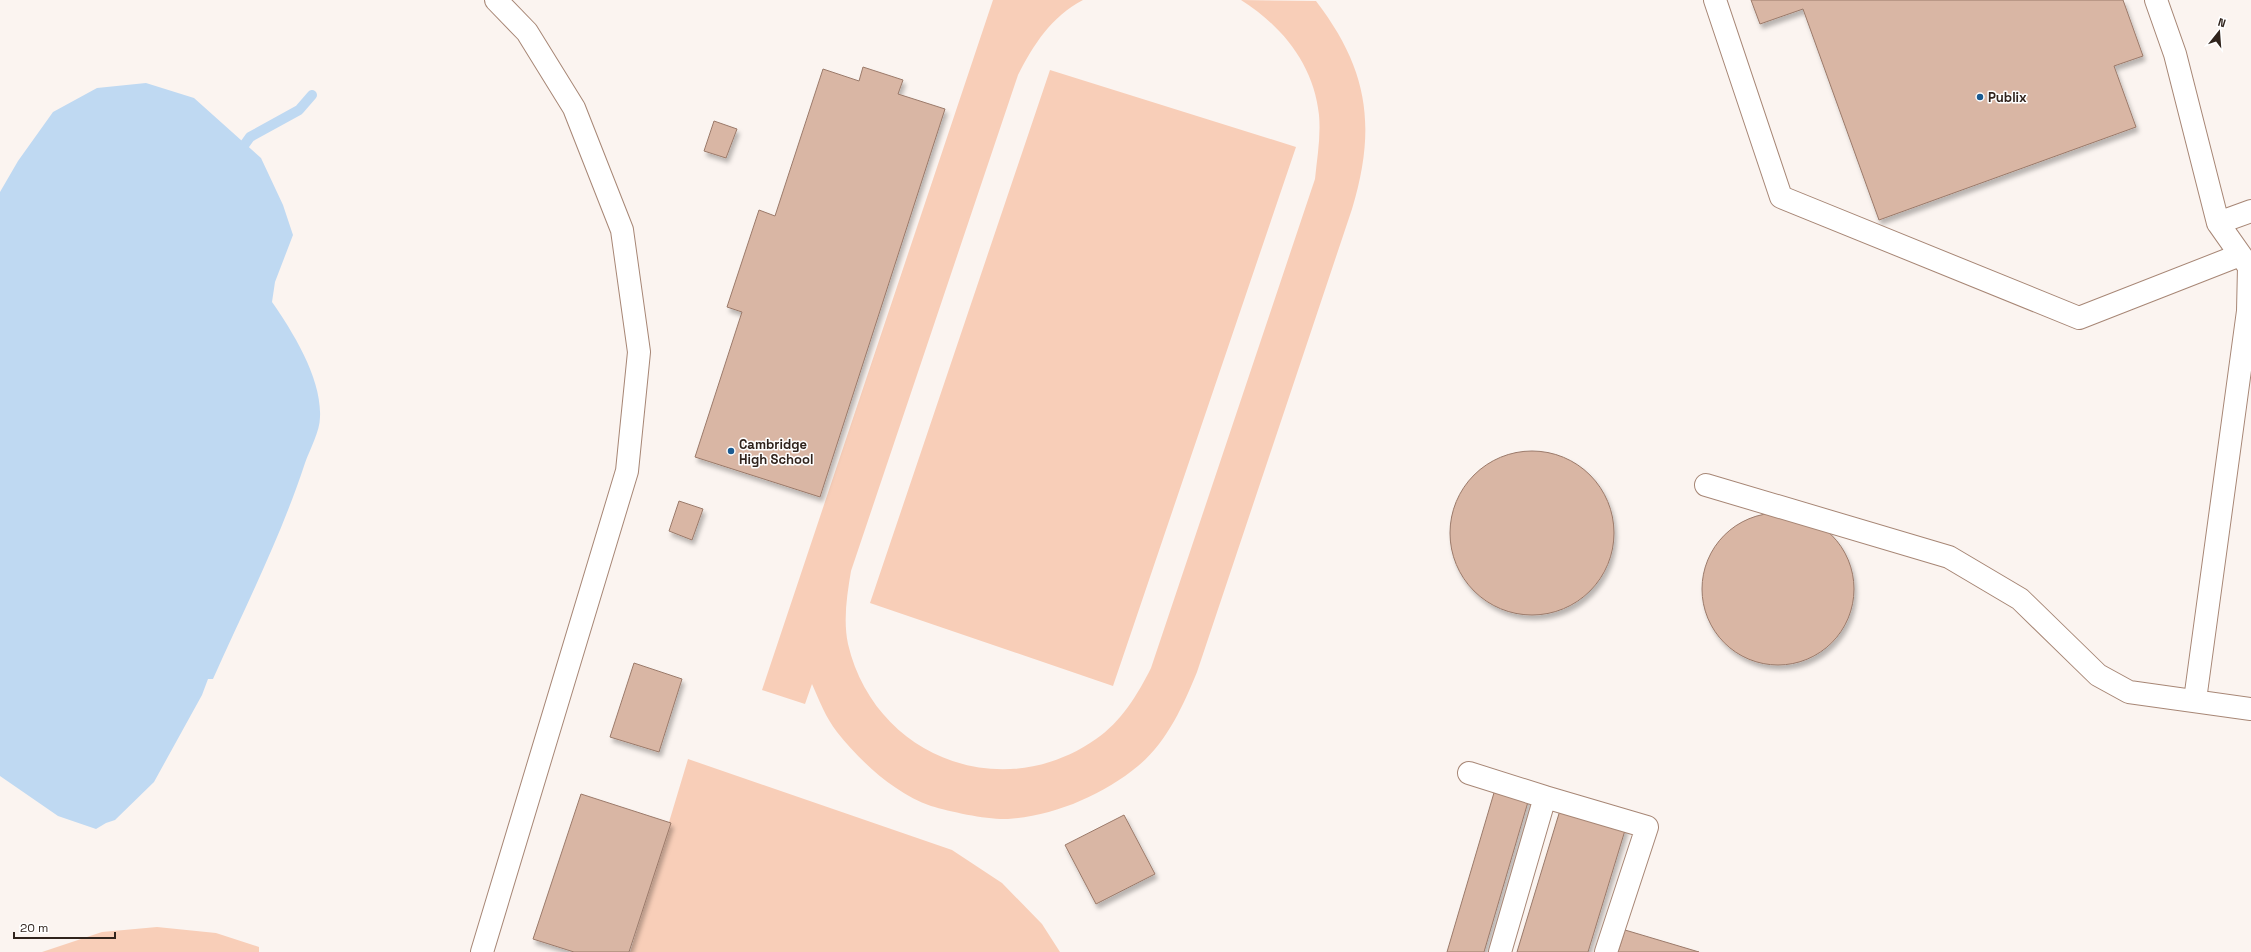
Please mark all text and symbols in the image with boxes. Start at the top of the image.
north arrow [2199,12,2239,52]
text: N [2216,15,2227,30]
place label: Publix [1988,89,2027,106]
marker: Publix [1975,92,1985,102]
place label: Cambridge High School [739,436,813,468]
marker: Cambridge High School [726,446,736,456]
scale bar [14,914,115,940]
text: 20 m [20,920,48,936]

